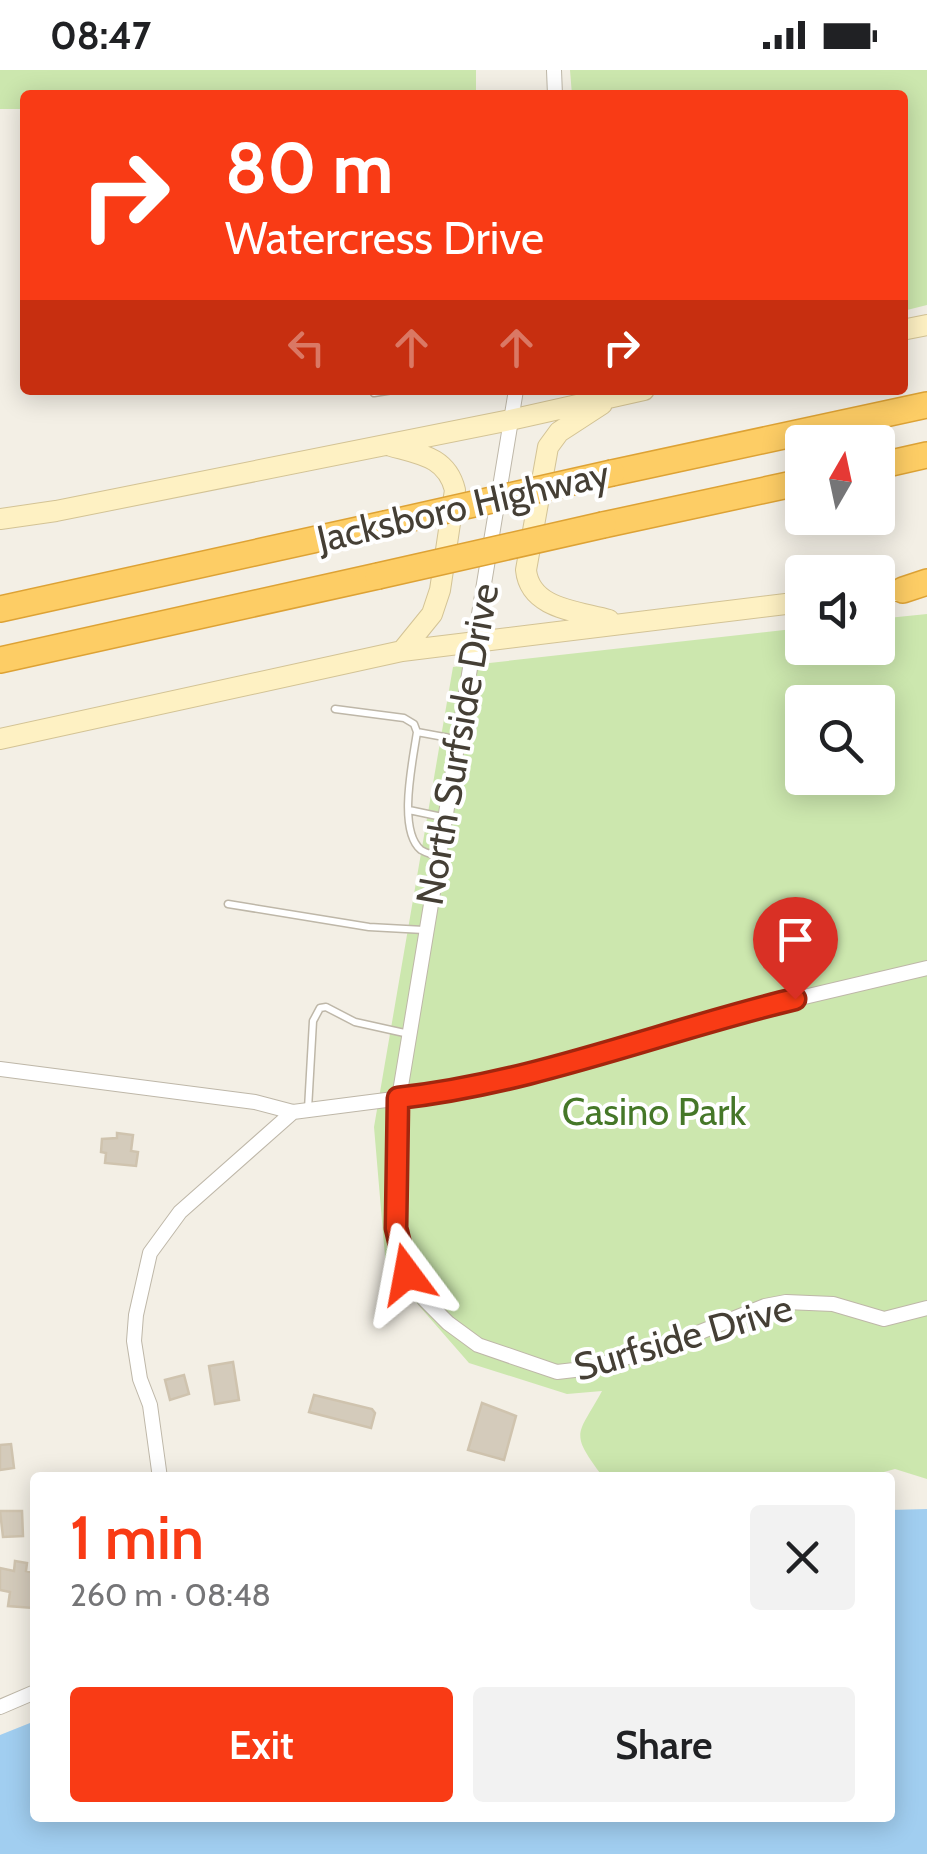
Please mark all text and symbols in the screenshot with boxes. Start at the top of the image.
text: 08:47 [50,12,151,59]
text: 80 m [225,125,393,211]
icon: right [60,130,190,260]
text: Watercress Drive [225,211,544,265]
icon: left [279,320,334,375]
icon: ahead [384,320,439,375]
icon: ahead [489,320,544,375]
icon: right [594,320,649,375]
north arrow [785,425,895,535]
map controls [785,425,895,795]
street label: Jacksboro Highway [311,450,614,563]
button: sound [785,555,895,665]
street label: North Surfside Drive [406,580,508,908]
button: search [785,685,895,795]
pin [753,897,838,1000]
icon: arrive [768,912,823,967]
park label: Casino Park [562,1088,746,1135]
position arrow [355,1222,459,1326]
street label: Surfside Drive [569,1283,797,1391]
text: 1 min [70,1501,204,1574]
button: close [750,1505,855,1610]
text: 260 m · 08:48 [70,1575,271,1614]
button: Exit [70,1687,453,1802]
button: Share [473,1687,855,1802]

